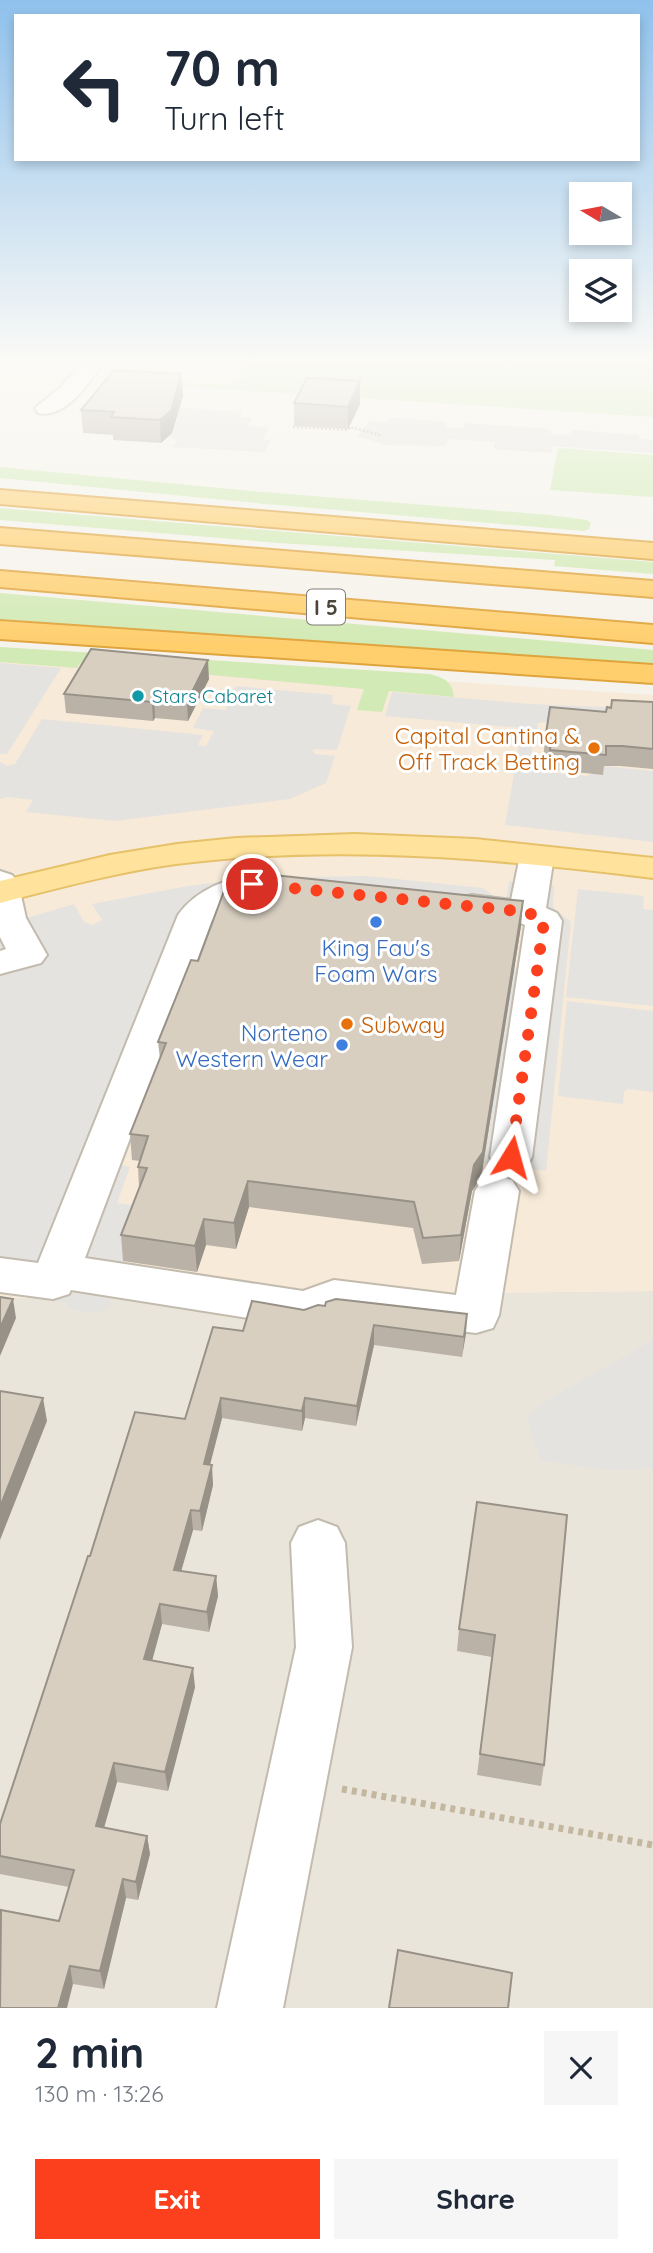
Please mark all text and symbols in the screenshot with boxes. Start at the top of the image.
text: 70 m [164,37,280,98]
icon: left [49,42,140,133]
text: Turn left [164,98,285,138]
north arrow [569,182,632,245]
map controls [569,182,632,322]
button: layers [569,259,632,322]
road number: I 5 [307,590,345,624]
place label: Stars Cabaret [152,684,273,708]
marker: Stars Cabaret [130,688,146,704]
place label: Capital Cantina & Off Track Betting [395,721,580,776]
marker: Capital Cantina & Off Track Betting [586,740,602,756]
pin [222,854,282,914]
icon: arrive [233,865,271,903]
marker: King Fau's Foam Wars [368,914,384,930]
place label: King Fau's Foam Wars [314,933,438,988]
place label: Subway [361,1010,445,1039]
marker: Subway [339,1016,355,1032]
place label: Norteno Western Wear [175,1018,328,1073]
marker: Norteno Western Wear [334,1037,350,1053]
position arrow [474,1120,548,1194]
text: 2 min [35,2026,144,2079]
button: close [544,2031,618,2105]
text: 130 m · 13:26 [35,2079,164,2108]
button: Exit [35,2159,320,2239]
button: Share [334,2159,618,2239]

